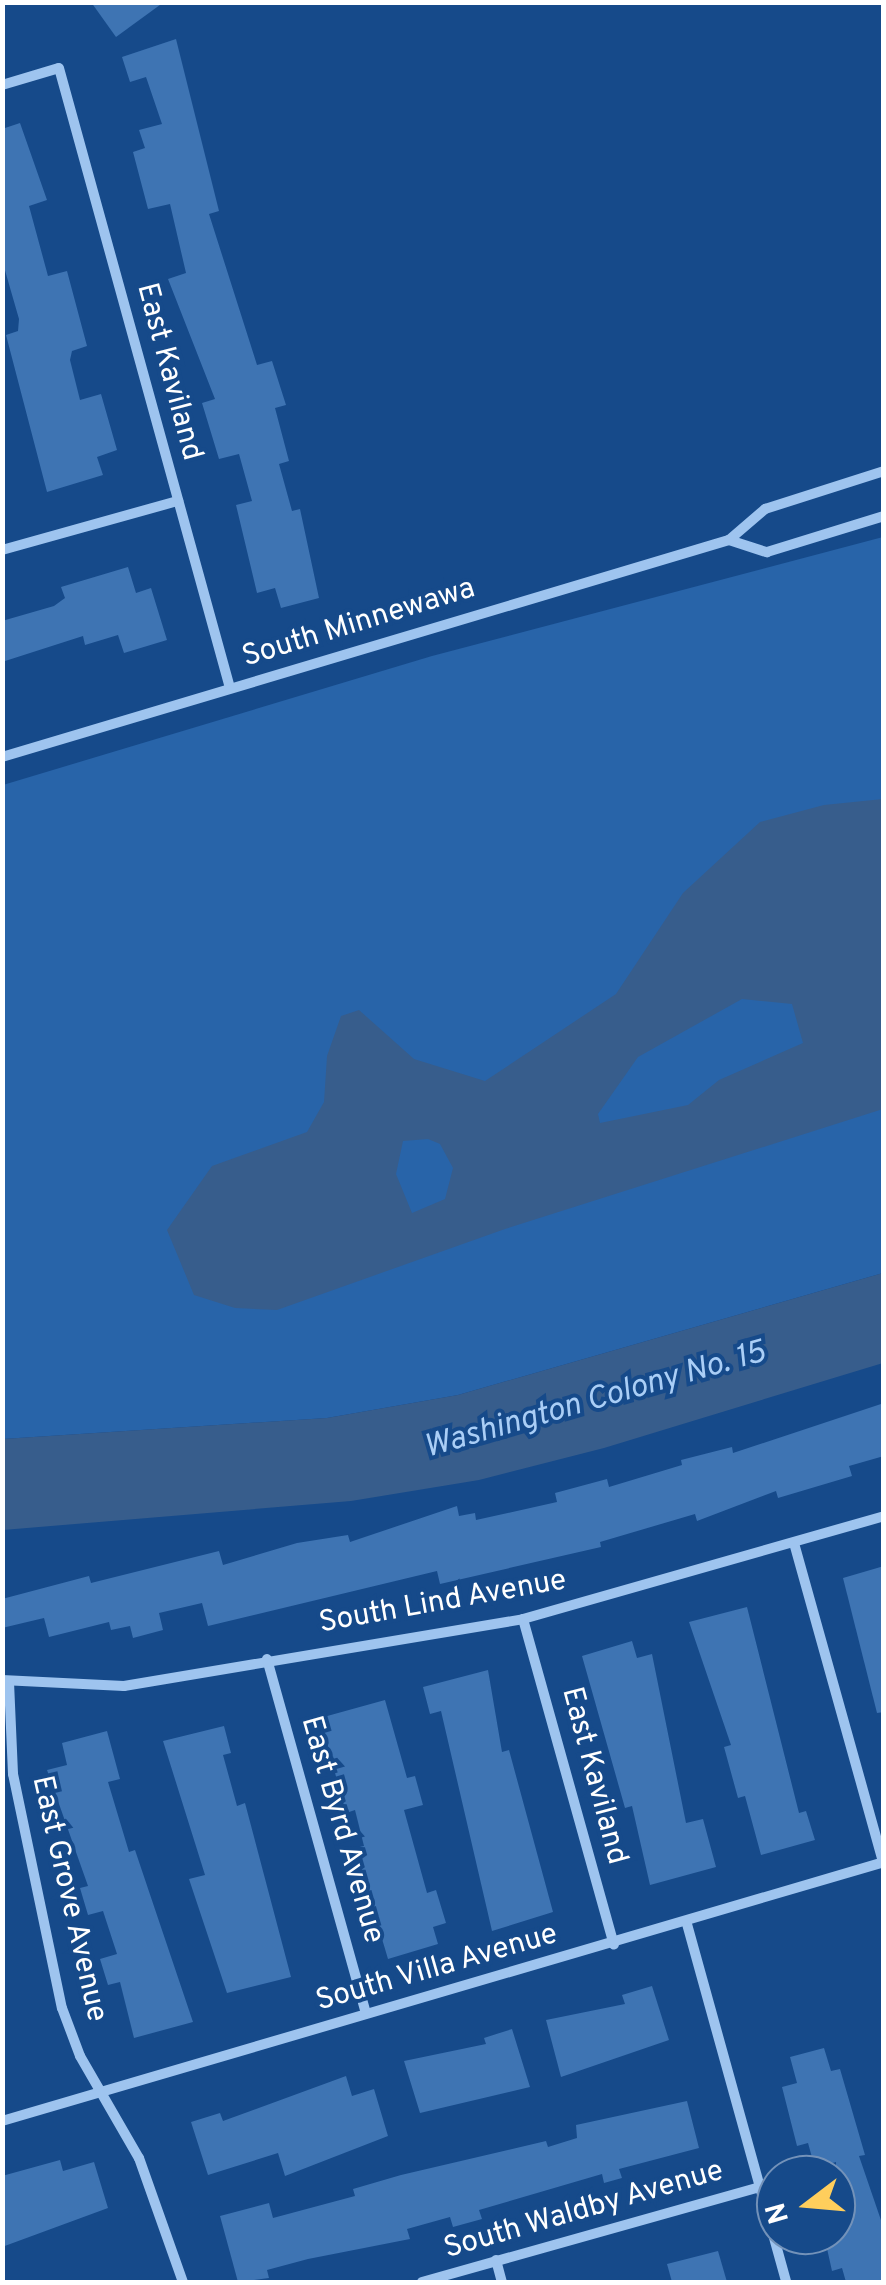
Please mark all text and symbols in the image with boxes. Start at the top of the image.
street label: East Kaviland [127,279,209,465]
street label: South Minnewawa [238,571,480,677]
water label: Washington Colony No. 15 [420,1334,770,1468]
street label: South Lind Avenue [316,1563,570,1643]
street label: East Kaviland [552,1683,634,1869]
street label: East Byrd Avenue [291,1712,391,1948]
street label: East Grove Avenue [22,1772,114,2026]
street label: South Villa Avenue [311,1917,563,2021]
street label: South Waldby Avenue [439,2154,729,2268]
north arrow [756,2155,856,2255]
text: N [759,2198,799,2227]

